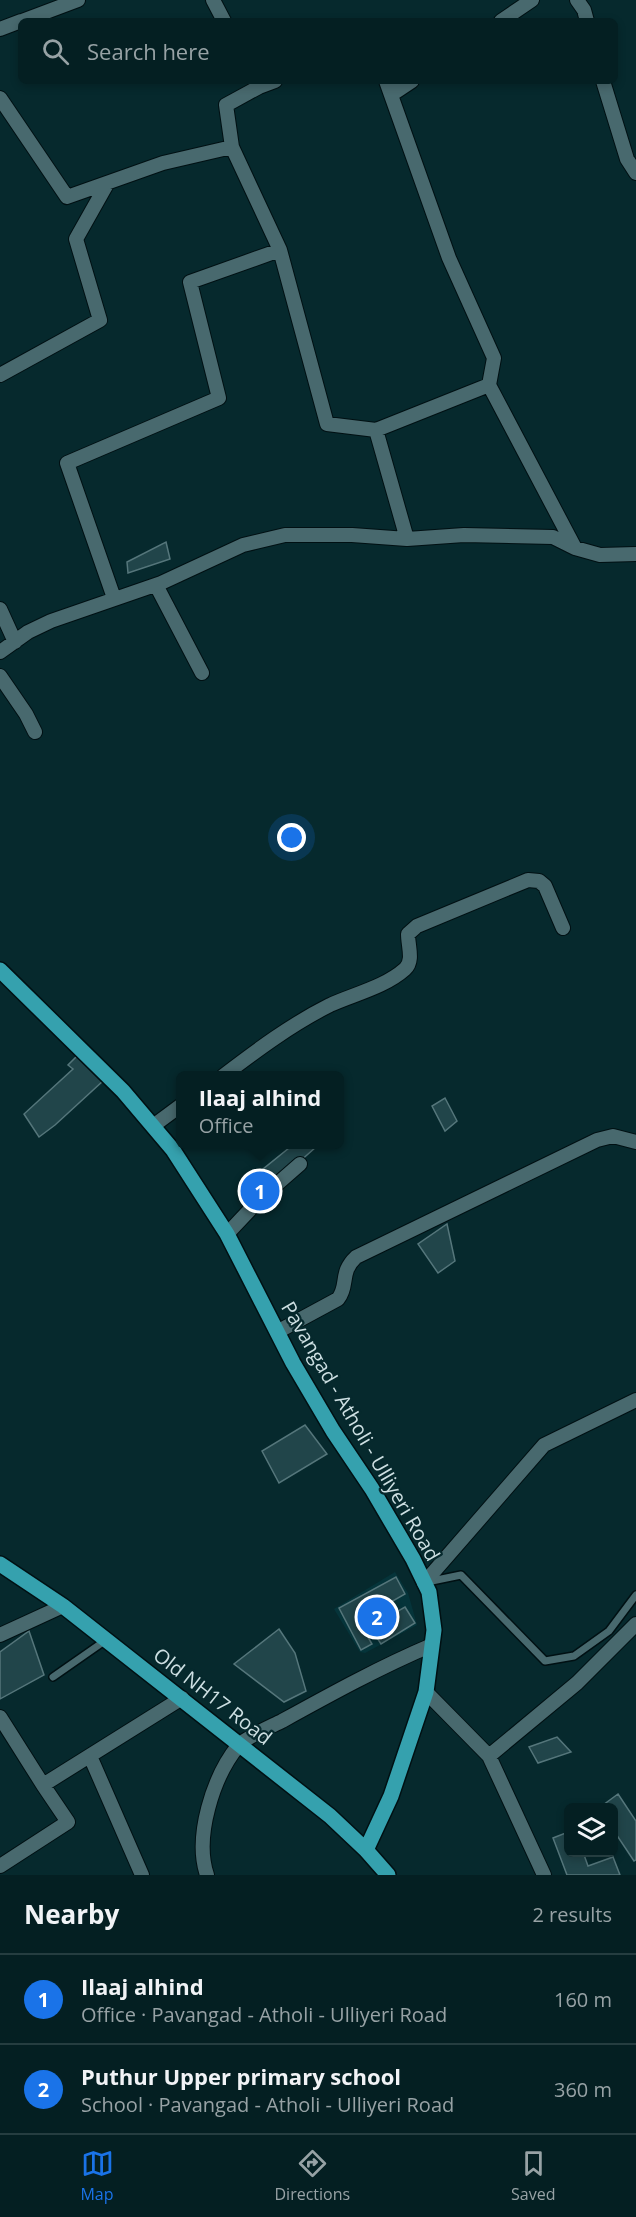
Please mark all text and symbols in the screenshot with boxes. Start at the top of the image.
search box [18,18,618,84]
icon: search [39,35,72,68]
text: Search here [87,36,210,66]
your location [277,823,306,852]
popup [176,1071,344,1149]
text: Ilaaj alhind [199,1082,321,1112]
text: Office [199,1112,254,1139]
pin: 1 [240,1168,280,1214]
street label: Pavangad - Atholi - Ulliyeri Road [275,1296,447,1566]
pin: 2 [358,1594,397,1640]
street label: Old NH17 Road [148,1641,278,1751]
map controls [564,1803,618,1857]
button: layers [564,1803,618,1857]
text: Nearby [24,1896,119,1932]
text: 2 results [532,1901,612,1928]
text: Ilaaj alhind [81,1971,204,2001]
text: 1 [38,1986,49,2013]
text: 160 m [554,1986,612,2013]
text: Office · Pavangad - Atholi - Ulliyeri Road [81,2001,447,2028]
text: Puthur Upper primary school [81,2061,401,2091]
text: 2 [38,2076,49,2103]
text: 360 m [554,2076,612,2103]
text: School · Pavangad - Atholi - Ulliyeri Road [81,2091,454,2118]
tab: Map [80,2147,114,2205]
tab: Directions [274,2147,350,2205]
tab: Saved [511,2147,556,2205]

